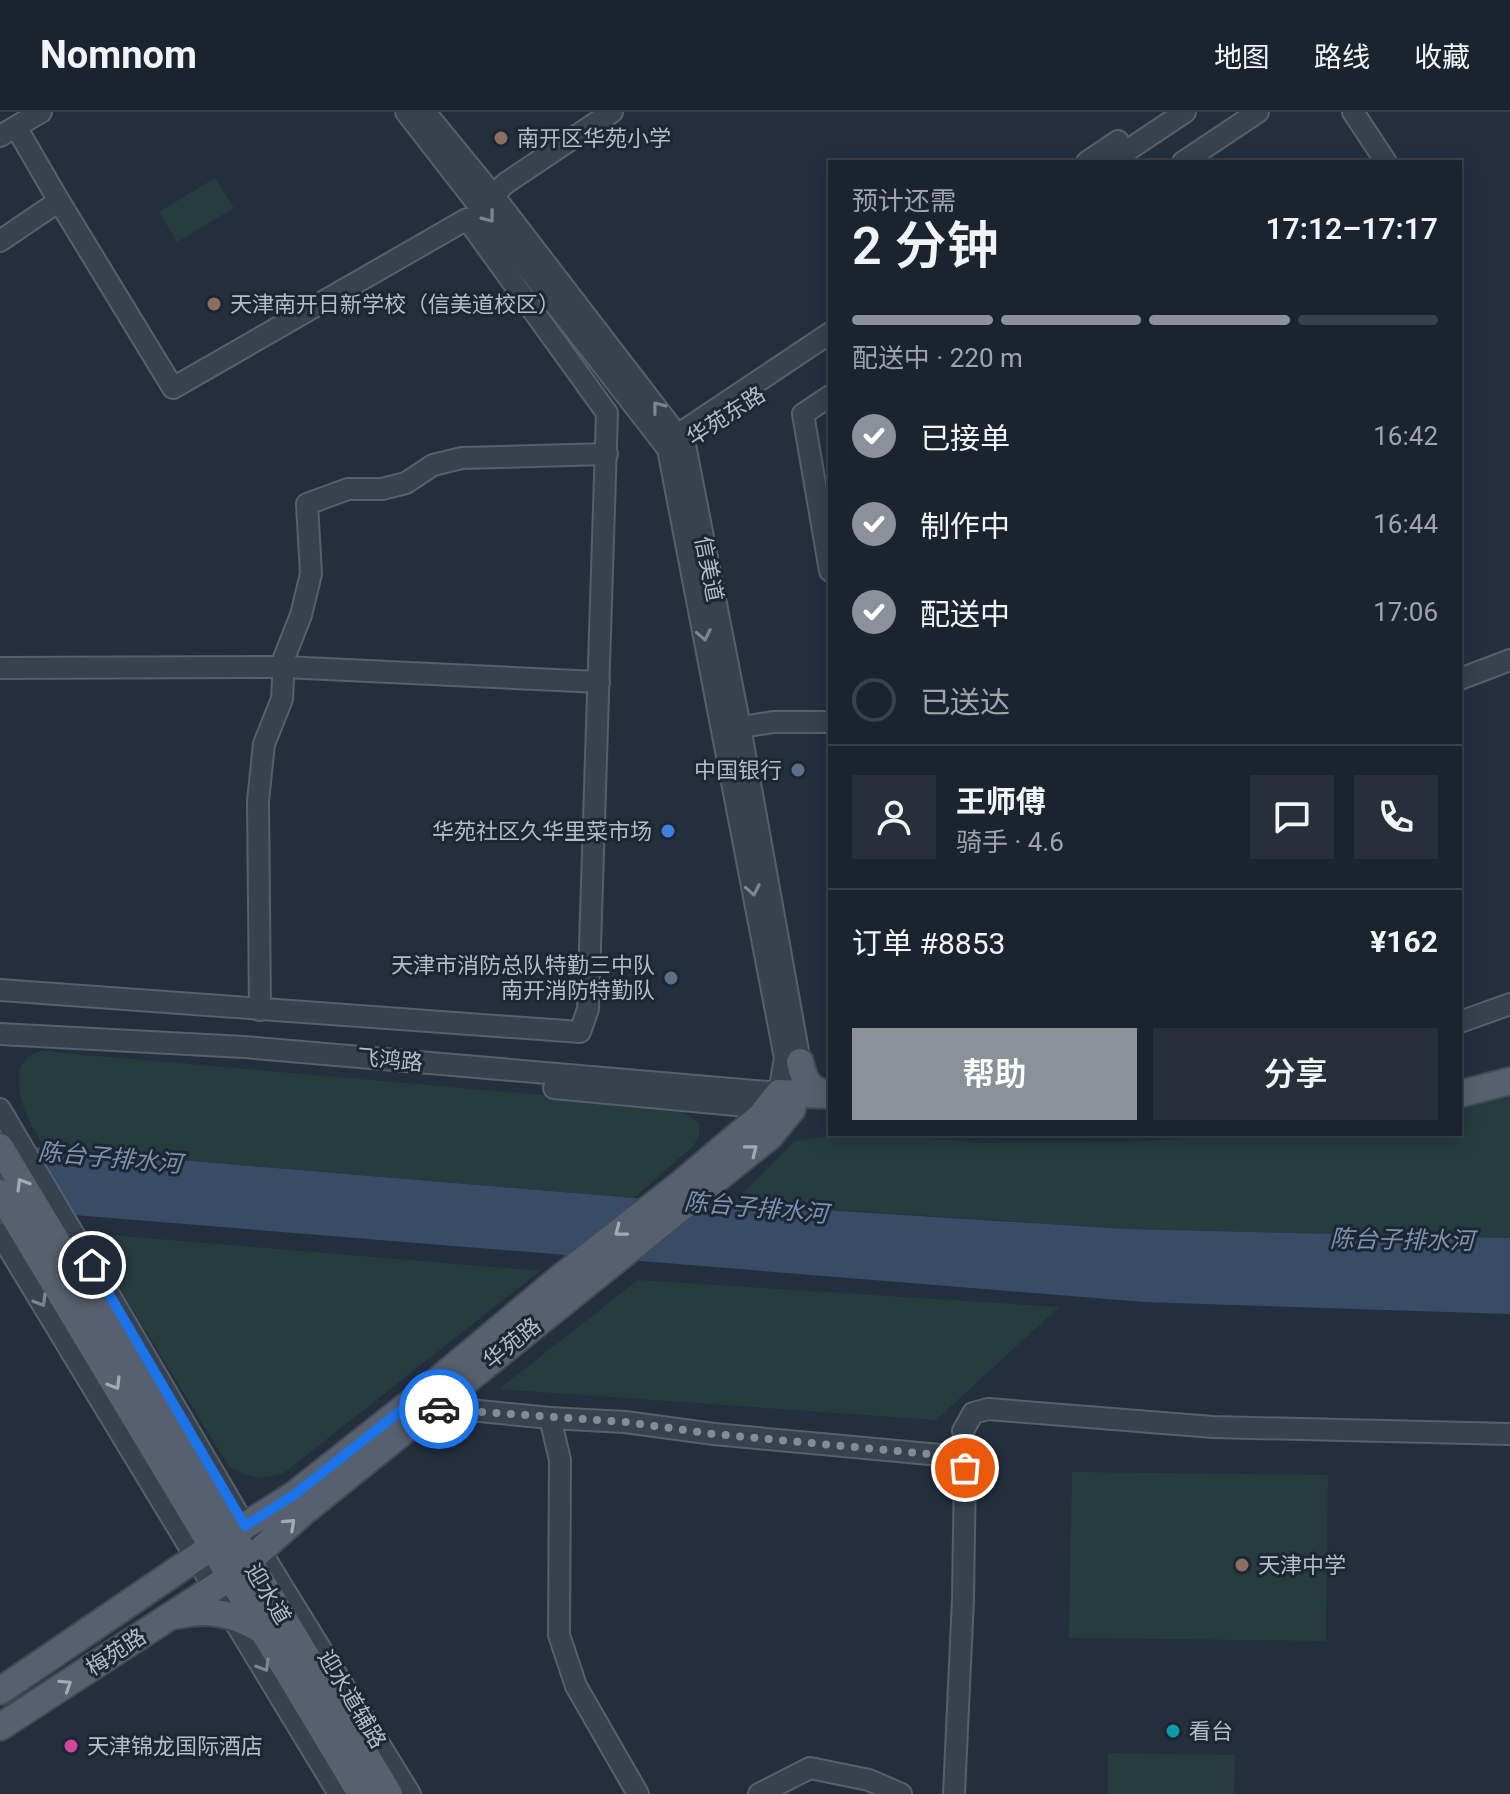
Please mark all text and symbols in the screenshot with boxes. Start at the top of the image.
text: Nomnom [40,33,197,77]
text: 地图 [1214,41,1270,74]
text: 路线 [1314,41,1370,74]
text: 收藏 [1414,41,1470,74]
place label: 南开区华苑小学 [517,126,671,151]
marker: 南开区华苑小学 [492,129,510,147]
text: 预计还需 [852,186,956,216]
one-way arrow [479,208,494,222]
text: 17:12–17:17 [1265,211,1438,246]
text: 2 分钟 [852,216,999,277]
place label: 天津南开日新学校（信美道校区） [230,292,560,317]
marker: 天津南开日新学校（信美道校区） [205,295,223,313]
text: 配送中 · 220 m [852,343,1023,373]
street label: 华苑东路 [682,382,770,450]
one-way arrow [653,401,667,416]
icon: check [852,414,896,458]
text: 已接单 [920,421,1010,456]
text: 16:42 [1373,421,1438,451]
icon: check [852,502,896,546]
text: 制作中 [920,509,1010,544]
text: 16:44 [1373,509,1438,539]
street label: 信美道 [690,534,728,604]
icon: check [852,590,896,634]
text: 配送中 [920,597,1010,632]
text: 17:06 [1373,597,1438,627]
one-way arrow [694,628,711,642]
text: 已送达 [920,685,1010,720]
place label: 中国银行 [694,758,782,783]
marker: 中国银行 [789,761,807,779]
button: person [852,775,936,859]
button: chat [1250,775,1334,859]
button: phone [1354,775,1438,859]
text: 王师傅 [956,784,1046,819]
place label: 华苑社区久华里菜市场 [432,819,652,844]
marker: 华苑社区久华里菜市场 [659,822,677,840]
text: 骑手 · 4.6 [956,827,1064,857]
one-way arrow [743,884,760,897]
text: ¥162 [1370,924,1438,959]
text: 订单 #8853 [852,926,1005,961]
place label: 天津市消防总队特勤三中队 南开消防特勤队 [391,953,655,1003]
marker: 天津市消防总队特勤三中队 南开消防特勤队 [662,969,680,987]
button: 帮助 [852,1028,1137,1120]
button: 分享 [1153,1028,1438,1120]
street label: 飞鸿路 [356,1045,424,1075]
water label: 陈台子排水河 [37,1138,187,1179]
one-way arrow [743,1145,758,1159]
one-way arrow [16,1178,32,1193]
water label: 陈台子排水河 [683,1188,833,1229]
one-way arrow [614,1221,629,1235]
water label: 陈台子排水河 [1330,1225,1478,1255]
pin [58,1231,126,1299]
icon: home [70,1243,114,1287]
one-way arrow [31,1292,46,1307]
street label: 华苑路 [478,1313,546,1373]
courier [399,1369,479,1449]
one-way arrow [106,1375,121,1390]
icon: car [417,1387,461,1431]
pin [931,1434,999,1502]
icon: bag [943,1446,987,1490]
one-way arrow [281,1520,296,1534]
place label: 天津中学 [1258,1553,1346,1578]
marker: 天津中学 [1233,1556,1251,1574]
street label: 迎水道 [240,1559,296,1629]
street label: 梅苑路 [82,1624,150,1680]
street label: 迎水道辅路 [313,1645,391,1753]
one-way arrow [254,1657,269,1672]
one-way arrow [57,1680,71,1695]
place label: 看台 [1189,1719,1233,1744]
marker: 看台 [1164,1722,1182,1740]
place label: 天津锦龙国际酒店 [87,1734,263,1759]
marker: 天津锦龙国际酒店 [62,1737,80,1755]

